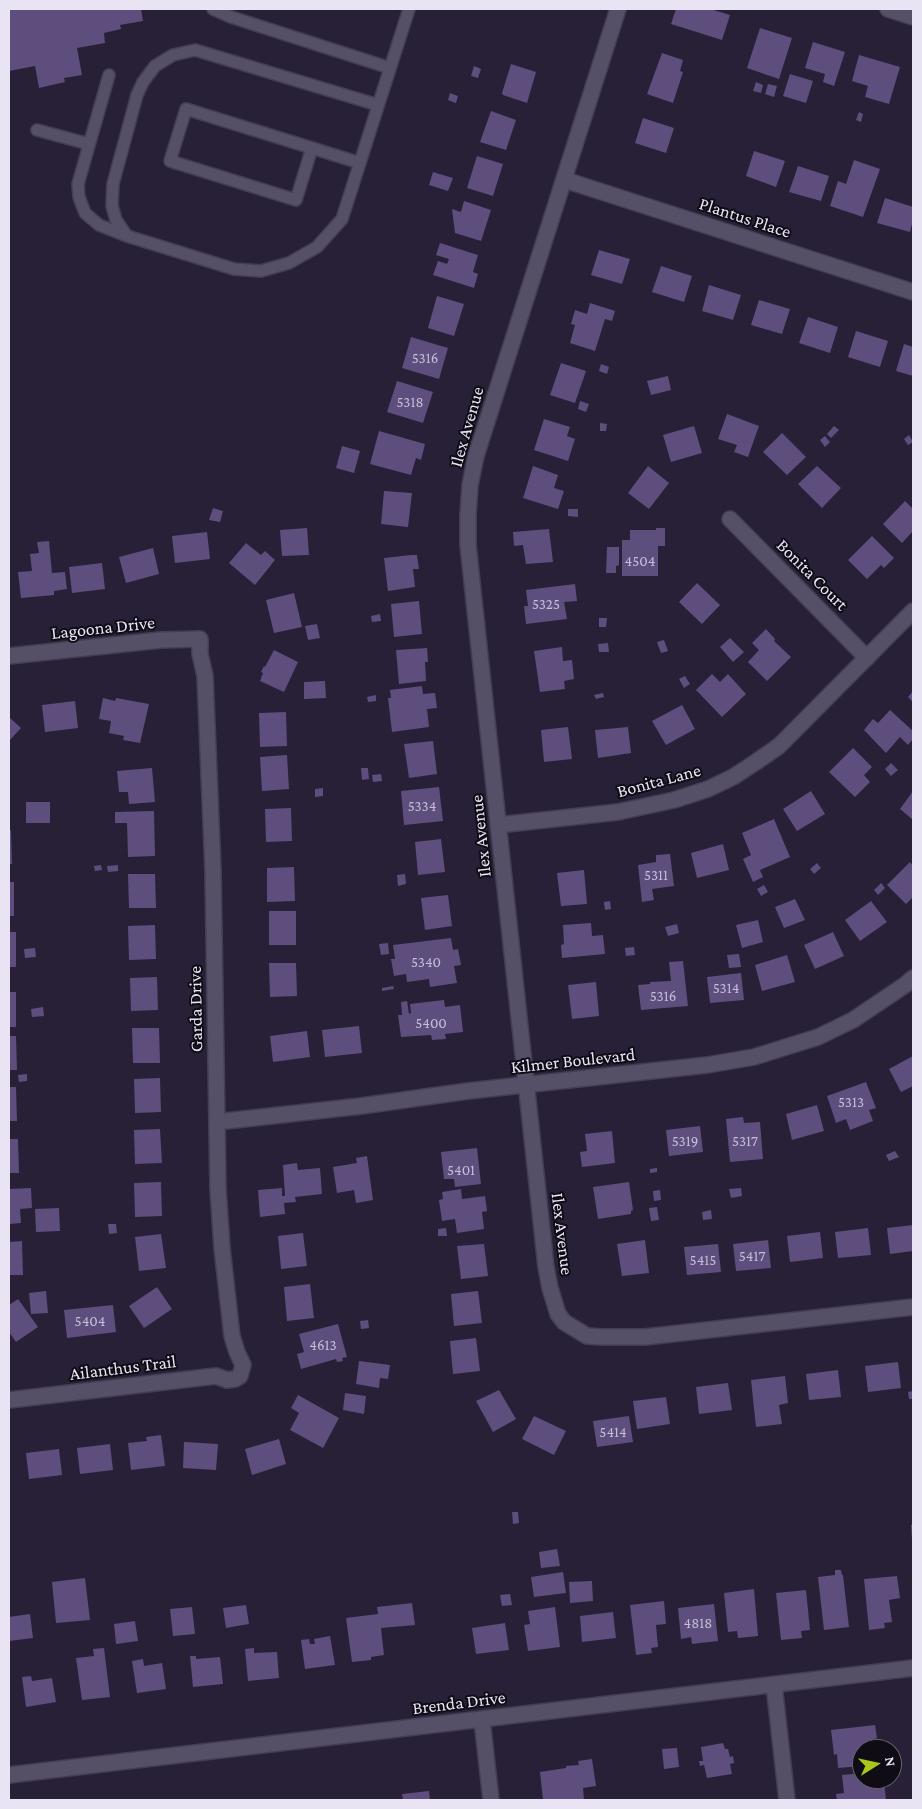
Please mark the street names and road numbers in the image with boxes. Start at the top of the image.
street label: Plantus Place [696,193,794,243]
street label: Ilex Avenue [445,384,489,470]
street label: Bonita Court [772,535,852,615]
street label: Lagoona Drive [50,612,156,644]
street label: Bonita Lane [615,759,703,803]
street label: Ilex Avenue [466,794,496,878]
street label: Garda Drive [184,966,208,1052]
street label: Kilmer Boulevard [510,1044,636,1078]
street label: Ilex Avenue [546,1192,578,1276]
street label: Ailanthus Trail [69,1351,177,1385]
street label: Brenda Drive [411,1687,507,1719]

